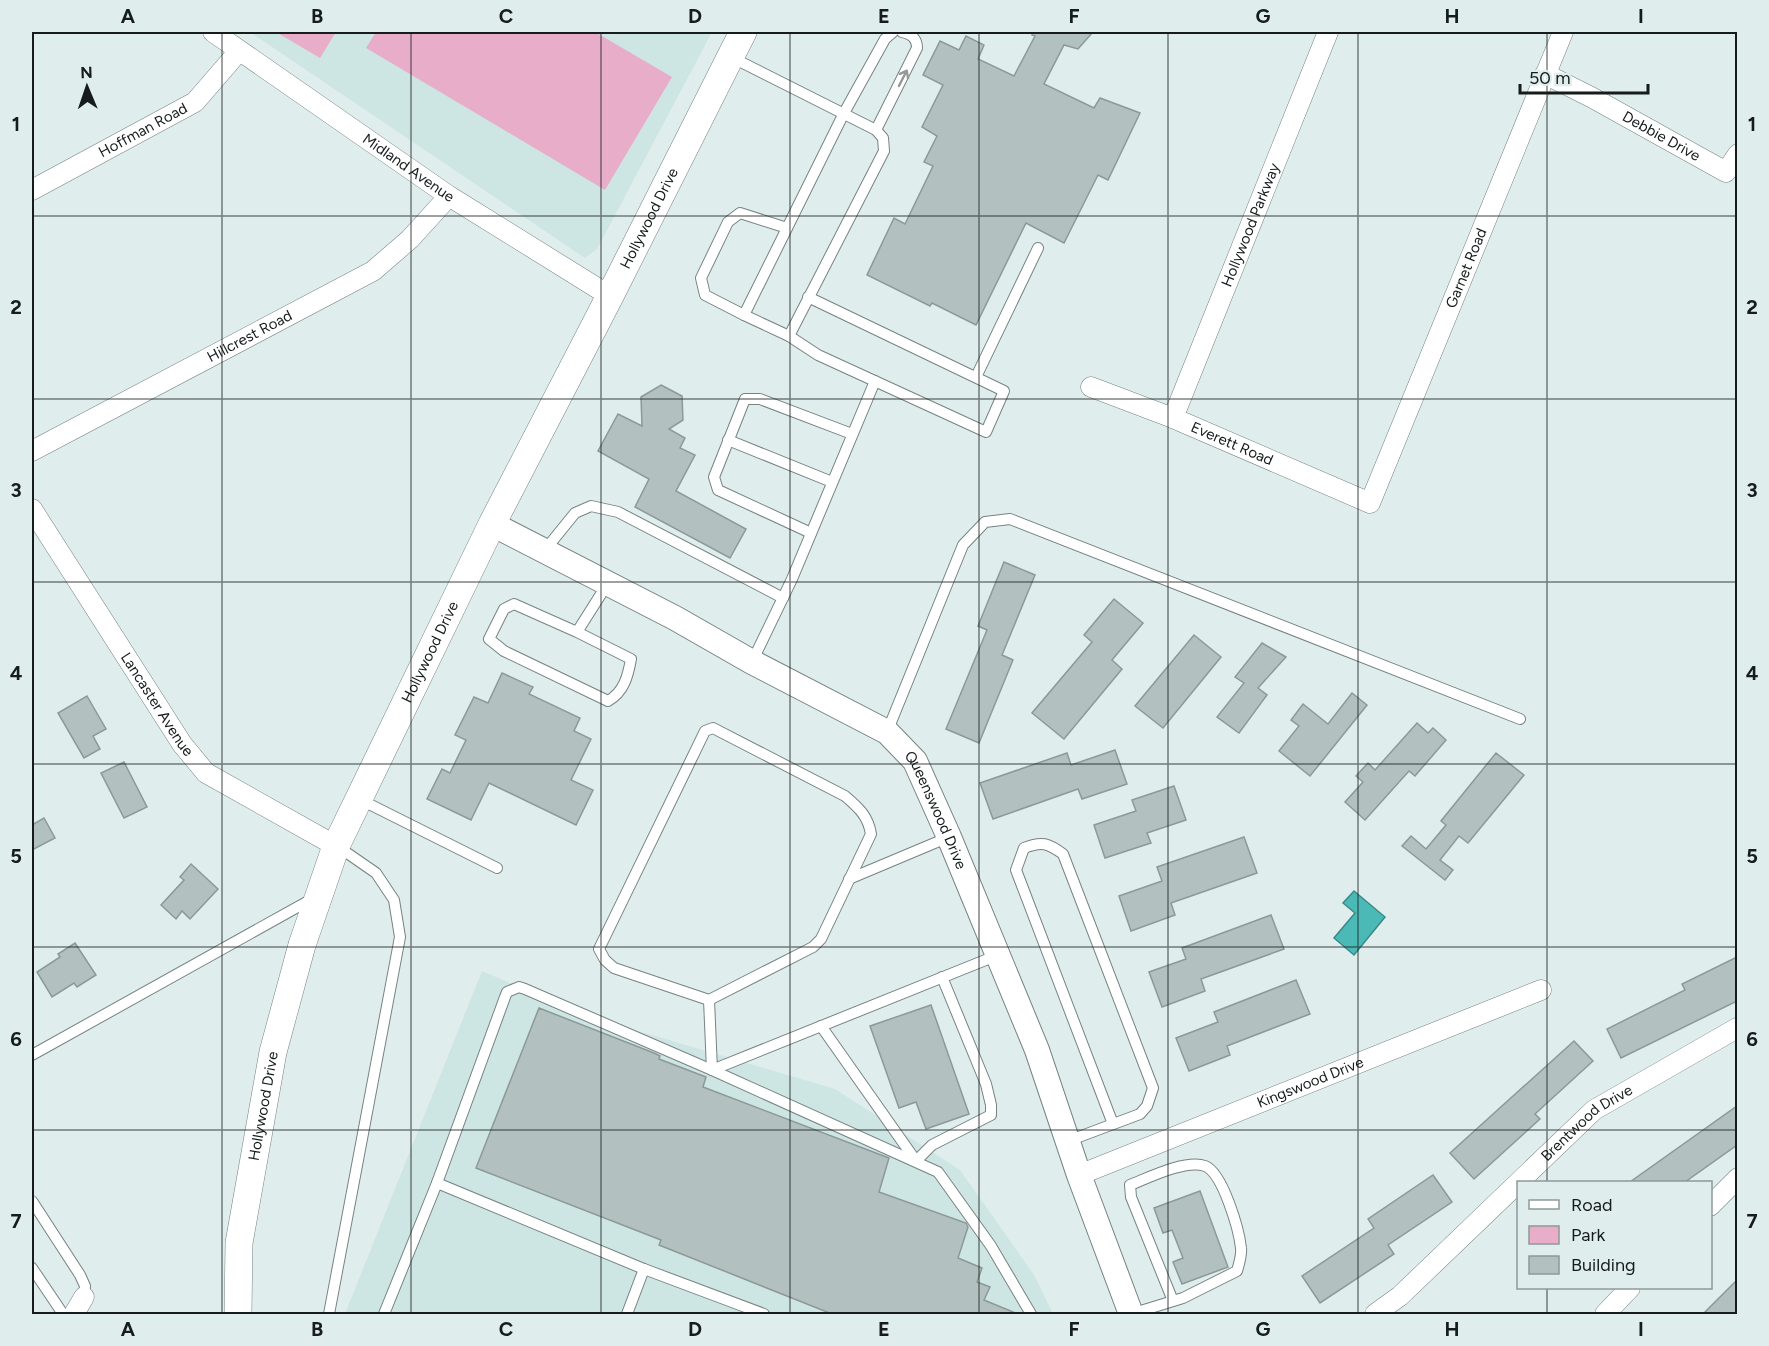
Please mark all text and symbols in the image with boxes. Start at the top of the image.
text: A [121,4,136,28]
text: B [311,4,323,28]
text: C [499,4,513,28]
text: D [688,4,702,28]
text: E [878,4,890,28]
text: F [1068,4,1080,28]
text: G [1256,4,1271,28]
text: H [1445,4,1460,28]
text: I [1638,4,1644,28]
north arrow [57,57,117,117]
scale bar [1520,57,1648,95]
text: N [80,63,93,82]
text: 50 m [1529,67,1571,89]
one-way arrow [897,70,909,87]
street label: Hoffman Road [95,99,190,161]
street label: Debbie Drive [1619,107,1704,165]
text: 1 [12,112,20,136]
text: 1 [1748,112,1756,136]
street label: Midland Avenue [359,130,458,206]
street label: Hollywood Parkway [1218,160,1283,289]
street label: Hollywood Drive [616,165,682,272]
street label: Garnet Road [1442,226,1491,311]
text: 2 [10,295,22,319]
text: 2 [1746,295,1758,319]
street label: Hillcrest Road [204,306,295,366]
street label: Everett Road [1188,418,1276,469]
text: 3 [10,478,22,502]
text: 3 [1746,478,1758,502]
street label: Hollywood Drive [398,598,462,706]
street label: Lancaster Avenue [117,649,197,760]
text: 4 [10,661,23,685]
text: 4 [1746,661,1759,685]
street label: Queenswood Drive [901,747,970,872]
text: 5 [10,844,22,868]
text: 5 [1746,844,1758,868]
text: 6 [10,1027,22,1051]
text: 6 [1746,1027,1758,1051]
street label: Hollywood Drive [245,1050,282,1162]
street label: Kingswood Drive [1254,1053,1366,1112]
street label: Brentwood Drive [1537,1081,1636,1165]
legend [1517,1181,1712,1289]
text: Road [1571,1194,1612,1216]
text: 7 [10,1209,22,1233]
text: 7 [1746,1209,1758,1233]
text: Park [1571,1224,1606,1246]
text: Building [1571,1254,1636,1276]
text: A [121,1317,136,1341]
text: B [311,1317,323,1341]
text: C [499,1317,513,1341]
text: D [688,1317,702,1341]
text: E [878,1317,890,1341]
text: F [1068,1317,1080,1341]
text: G [1256,1317,1271,1341]
text: H [1445,1317,1460,1341]
text: I [1638,1317,1644,1341]

